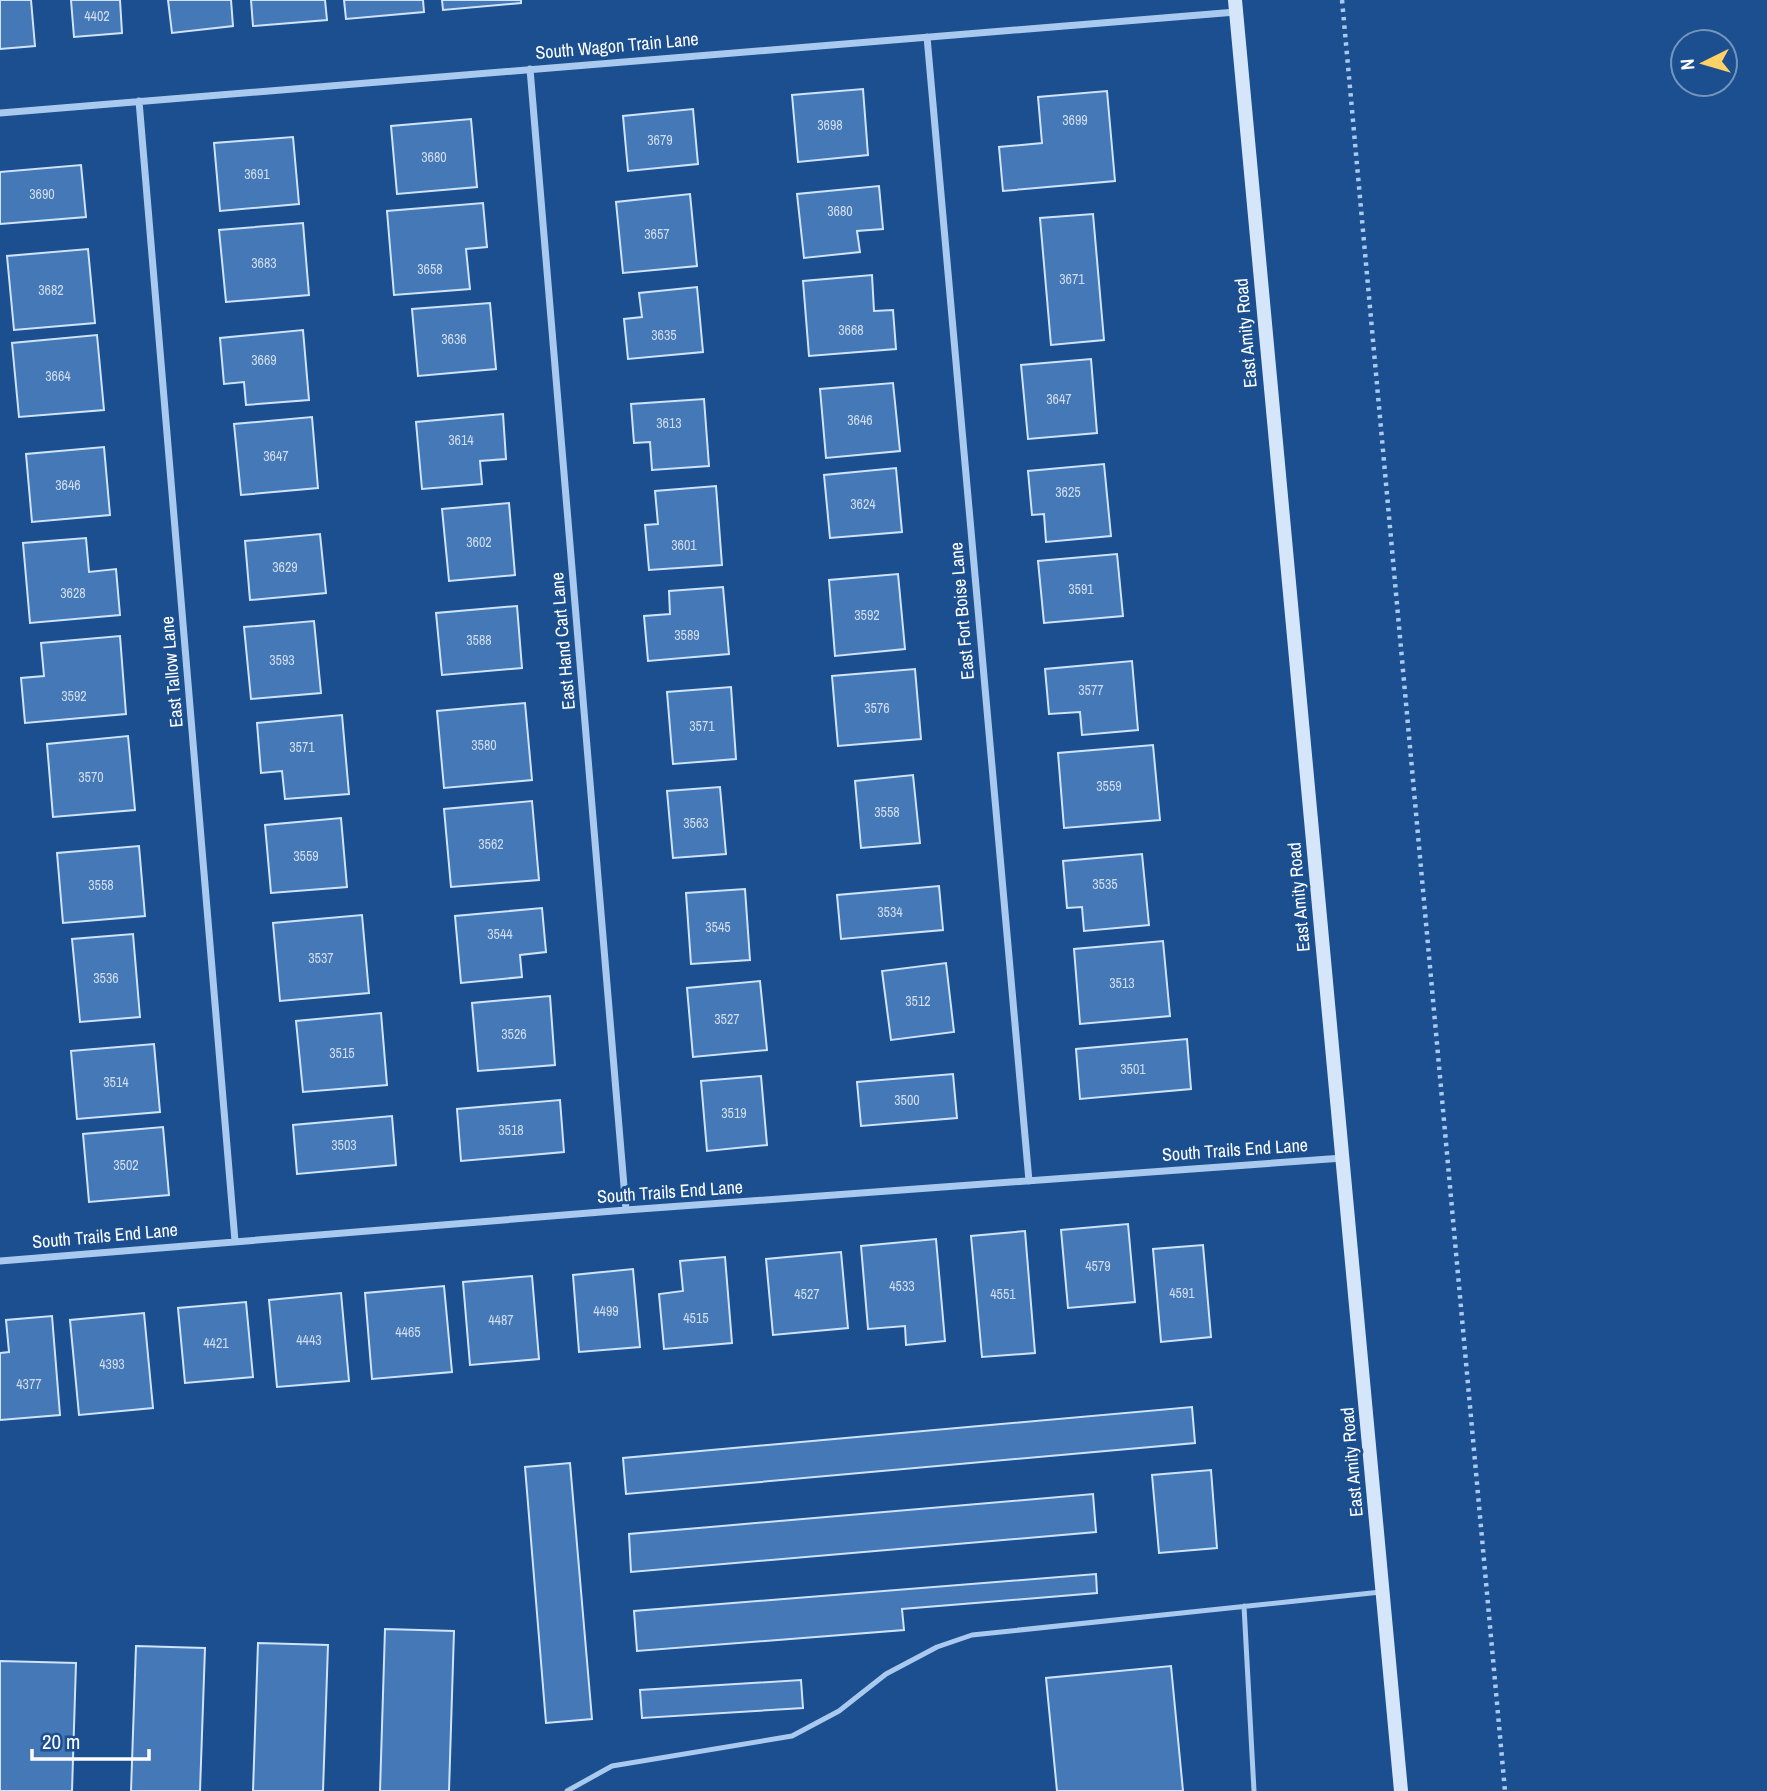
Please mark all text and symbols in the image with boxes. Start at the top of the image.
house number: 4402 [84,7,110,25]
street label: South Wagon Train Lane [534,26,700,65]
north arrow [1669,28,1739,98]
text: N [1674,58,1701,71]
house number: 3699 [1062,111,1088,129]
house number: 3698 [817,116,843,134]
house number: 3679 [647,131,673,149]
house number: 3680 [421,148,447,166]
house number: 3691 [244,165,270,183]
house number: 3690 [29,185,55,203]
house number: 3680 [827,202,853,220]
house number: 3657 [644,225,670,243]
house number: 3683 [251,254,277,272]
house number: 3658 [417,260,443,278]
house number: 3671 [1059,270,1085,288]
street label: East Amity Road [1228,277,1263,389]
house number: 3682 [38,281,64,299]
house number: 3668 [838,321,864,339]
house number: 3635 [651,326,677,344]
house number: 3636 [441,330,467,348]
house number: 3669 [251,351,277,369]
house number: 3664 [45,367,71,385]
house number: 3647 [1046,390,1072,408]
house number: 3646 [847,411,873,429]
house number: 3613 [656,414,682,432]
house number: 3614 [448,431,474,449]
house number: 3647 [263,447,289,465]
house number: 3646 [55,476,81,494]
house number: 3625 [1055,483,1081,501]
house number: 3624 [850,495,876,513]
house number: 3602 [466,533,492,551]
house number: 3601 [671,536,697,554]
street label: East Fort Boise Lane [943,541,980,681]
house number: 3629 [272,558,298,576]
street label: East Hand Cart Lane [544,571,581,711]
house number: 3591 [1068,580,1094,598]
house number: 3628 [60,584,86,602]
house number: 3592 [854,606,880,624]
street label: East Tallow Lane [154,615,189,729]
house number: 3589 [674,626,700,644]
house number: 3588 [466,631,492,649]
house number: 3593 [269,651,295,669]
house number: 3577 [1078,681,1104,699]
house number: 3592 [61,687,87,705]
house number: 3576 [864,699,890,717]
house number: 3571 [689,717,715,735]
house number: 3580 [471,736,497,754]
house number: 3571 [289,738,315,756]
house number: 3570 [78,768,104,786]
house number: 3559 [1096,777,1122,795]
house number: 3558 [874,803,900,821]
house number: 3563 [683,814,709,832]
house number: 3562 [478,835,504,853]
street label: East Amity Road [1281,841,1316,953]
house number: 3559 [293,847,319,865]
house number: 3535 [1092,875,1118,893]
house number: 3558 [88,876,114,894]
house number: 3534 [877,903,903,921]
house number: 3545 [705,918,731,936]
house number: 3544 [487,925,513,943]
house number: 3537 [308,949,334,967]
house number: 3536 [93,969,119,987]
house number: 3513 [1109,974,1135,992]
house number: 3512 [905,992,931,1010]
house number: 3527 [714,1010,740,1028]
house number: 3526 [501,1025,527,1043]
house number: 3515 [329,1044,355,1062]
house number: 3501 [1120,1060,1146,1078]
house number: 3514 [103,1073,129,1091]
house number: 3500 [894,1091,920,1109]
house number: 3519 [721,1104,747,1122]
house number: 3518 [498,1121,524,1139]
street label: South Trails End Lane [1161,1132,1309,1167]
house number: 3503 [331,1136,357,1154]
house number: 3502 [113,1156,139,1174]
street label: South Trails End Lane [596,1174,744,1209]
street label: South Trails End Lane [31,1217,179,1254]
house number: 4579 [1085,1257,1111,1275]
house number: 4533 [889,1277,915,1295]
house number: 4591 [1169,1284,1195,1302]
house number: 4527 [794,1285,820,1303]
house number: 4551 [990,1285,1016,1303]
house number: 4499 [593,1302,619,1320]
house number: 4515 [683,1309,709,1327]
house number: 4487 [488,1311,514,1329]
house number: 4465 [395,1323,421,1341]
house number: 4443 [296,1331,322,1349]
house number: 4421 [203,1334,229,1352]
house number: 4393 [99,1355,125,1373]
house number: 4377 [16,1375,42,1393]
street label: East Amity Road [1334,1406,1369,1518]
scale bar [32,1718,149,1762]
text: 20 m [42,1727,80,1756]

